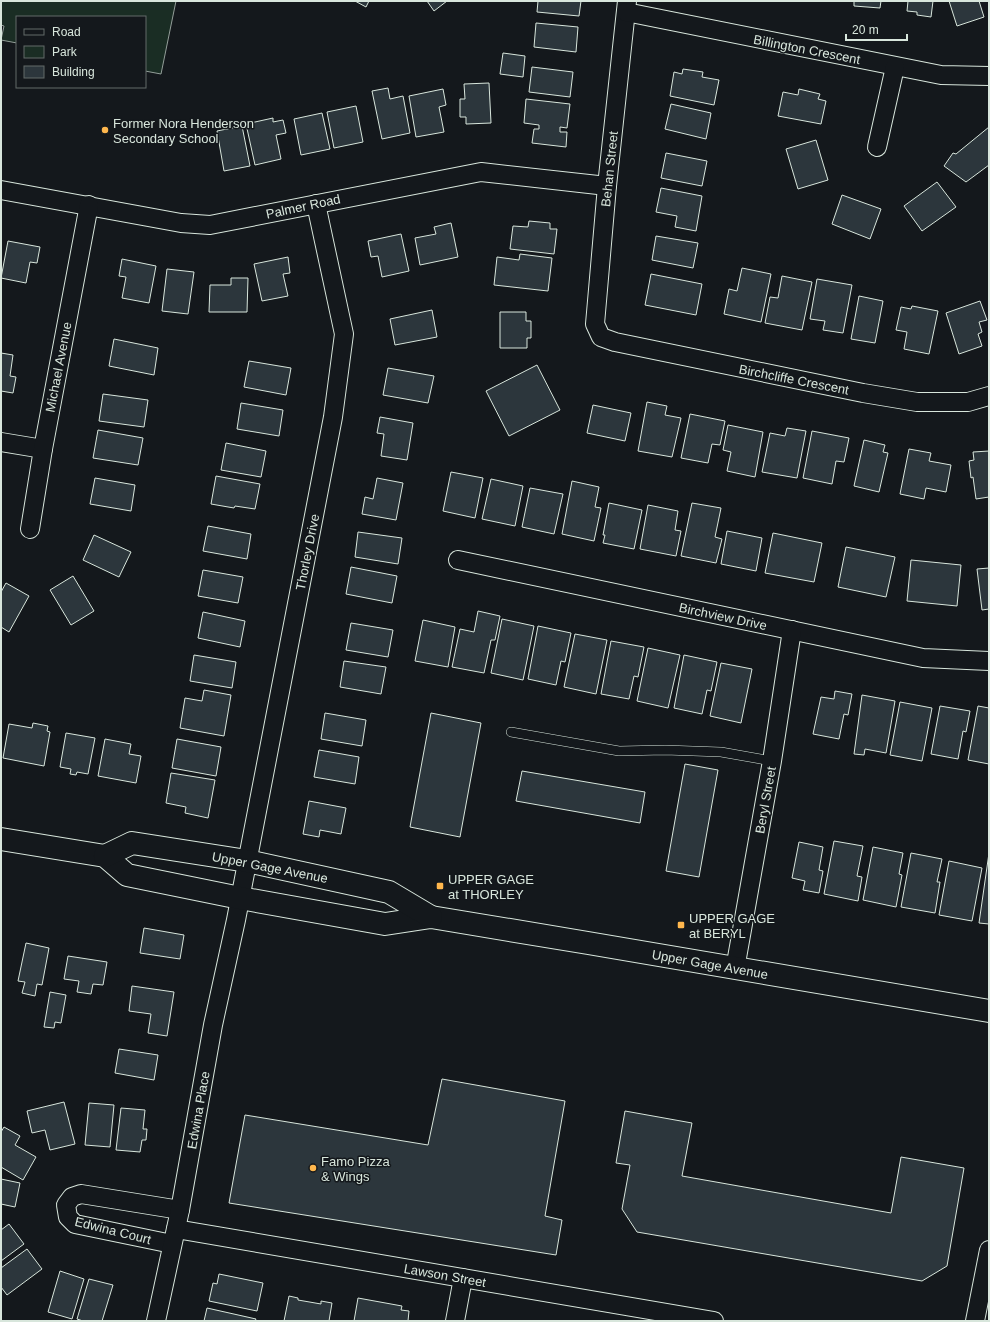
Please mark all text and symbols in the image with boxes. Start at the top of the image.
legend [16,16,146,88]
scale bar [846,16,907,42]
text: 20 m [852,23,879,37]
text: Road [52,25,81,39]
street label: Billington Crescent [752,32,862,67]
text: Park [52,45,78,59]
text: Building [52,65,95,79]
place label: Former Nora Henderson Secondary School [113,116,254,146]
marker: Former Nora Henderson Secondary School [100,125,110,135]
street label: Behan Street [598,130,621,208]
street label: Palmer Road [264,191,342,222]
street label: Michael Avenue [42,321,75,413]
street label: Birchcliffe Crescent [738,361,851,398]
street label: Thorley Drive [293,513,322,591]
street label: Birchview Drive [678,600,768,633]
street label: Beryl Street [752,765,779,835]
street label: Upper Gage Avenue [211,849,329,886]
place label: UPPER GAGE at THORLEY [448,872,534,902]
marker: UPPER GAGE at THORLEY [435,881,445,891]
place label: UPPER GAGE at BERYL [689,911,775,941]
marker: UPPER GAGE at BERYL [676,920,686,930]
street label: Upper Gage Avenue [651,947,769,982]
street label: Edwina Place [184,1070,213,1150]
place label: Famo Pizza & Wings [321,1154,390,1184]
marker: Famo Pizza & Wings [308,1163,318,1173]
street label: Edwina Court [73,1214,153,1247]
street label: Lawson Street [403,1261,488,1290]

